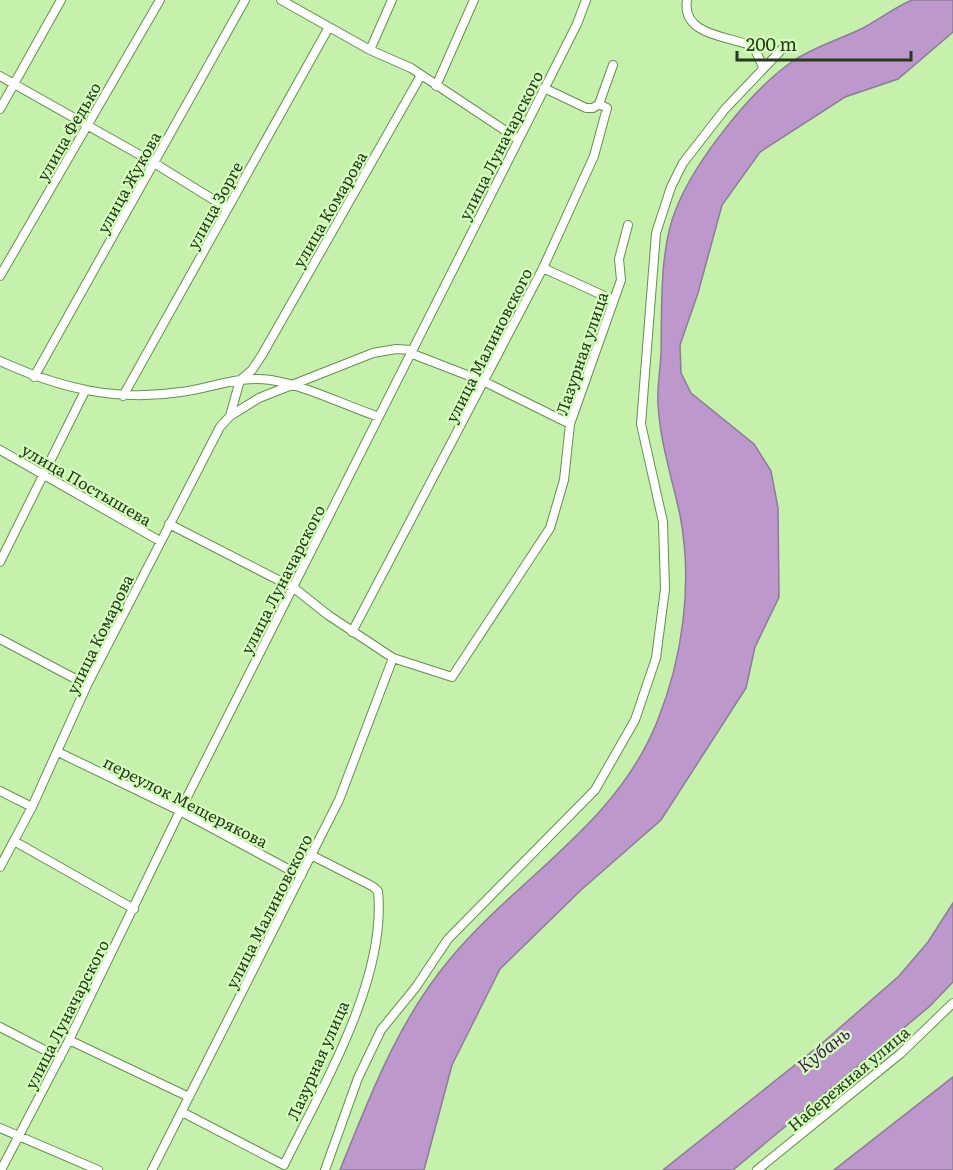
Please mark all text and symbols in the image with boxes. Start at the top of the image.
scale bar [737,24,911,62]
text: 200 m [746,30,797,57]
street label: улица Луначарского [452,66,548,224]
street label: улица Федько [30,77,106,185]
street label: улица Жукова [90,126,166,237]
street label: улица Комарова [286,146,372,272]
street label: улица Зорге [180,157,248,253]
street label: улица Малиновского [438,263,538,427]
street label: Лазурная улица [549,288,613,418]
street label: улица Постышева [17,437,157,531]
street label: улица Луначарского [234,500,330,658]
street label: улица Комарова [60,570,139,698]
street label: переулок Мещерякова [100,749,273,853]
street label: улица Малиновского [218,829,318,993]
street label: улица Луначарского [18,935,114,1093]
street label: Лазурная улица [280,996,354,1124]
street label: Набережная улица [782,1019,914,1136]
water label: Кубань [791,1020,855,1078]

